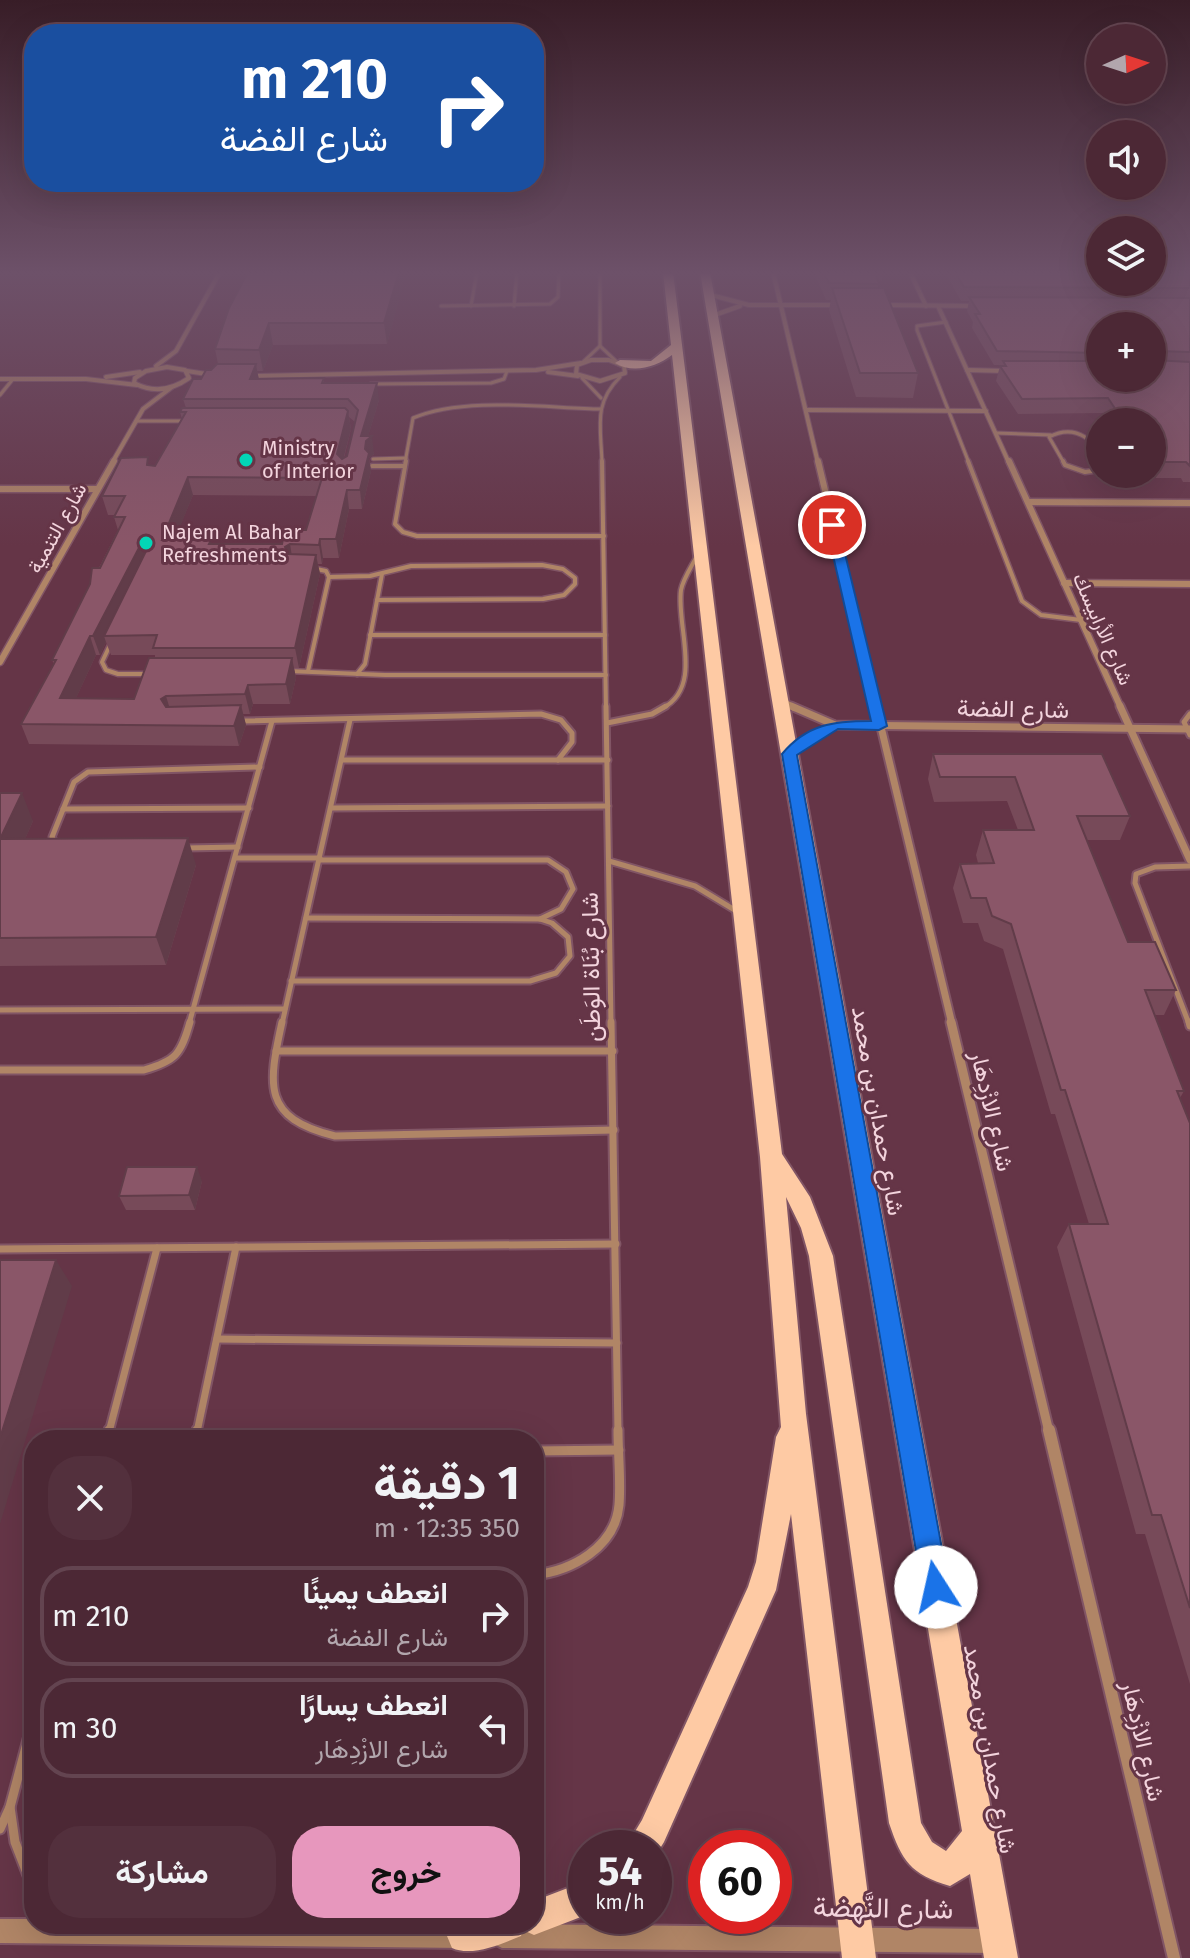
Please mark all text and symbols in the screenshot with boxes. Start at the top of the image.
north arrow [1086,24,1166,104]
map controls [1086,24,1166,488]
text: 210 m [241,46,388,113]
icon: right [416,56,520,160]
text: شارع الفضة [220,117,388,161]
button: sound [1086,120,1166,200]
button: layers [1086,216,1166,296]
button: + [1086,312,1166,392]
button: − [1086,408,1166,488]
place label: Ministry of Interior [262,436,354,483]
marker: Ministry of Interior [237,451,255,469]
street label: شارع التنمية [22,479,93,578]
pin [798,491,866,559]
icon: arrive [810,503,854,547]
place label: Najem Al Bahar Refreshments [162,520,302,567]
marker: Najem Al Bahar Refreshments [137,534,155,552]
street label: شارع الأرابيسك [1066,569,1138,689]
street label: شارع الفضة [957,694,1069,726]
street label: شارع بُنَاة الوَطَن [576,892,608,1042]
street label: شارع حمدان بن محمد [844,1004,910,1218]
street label: شارع الازْدِهَار [962,1047,1019,1174]
text: 1 دقيقة [373,1454,520,1512]
button: close [48,1456,132,1540]
text: 350 m · 12:35 [374,1513,520,1544]
position arrow [894,1545,978,1629]
text: انعطف يمينًا [303,1575,448,1611]
icon: right [472,1594,516,1638]
text: 210 m [52,1598,130,1634]
text: شارع الفضة [327,1622,448,1653]
street label: شارع حمدان بن محمد [956,1642,1022,1856]
street label: شارع الازْدِهَار [1113,1677,1170,1804]
text: انعطف يسارًا [299,1687,448,1723]
icon: left [472,1706,516,1750]
text: 30 m [52,1710,117,1746]
text: شارع الازْدِهَار [315,1734,448,1765]
button: مشاركة [48,1826,276,1918]
button: خروج [292,1826,520,1918]
speed limit sign: 60 [688,1830,792,1934]
text: 54 [598,1848,642,1896]
text: km/h [595,1890,645,1914]
street label: شارع النَّهضة [813,1890,953,1928]

